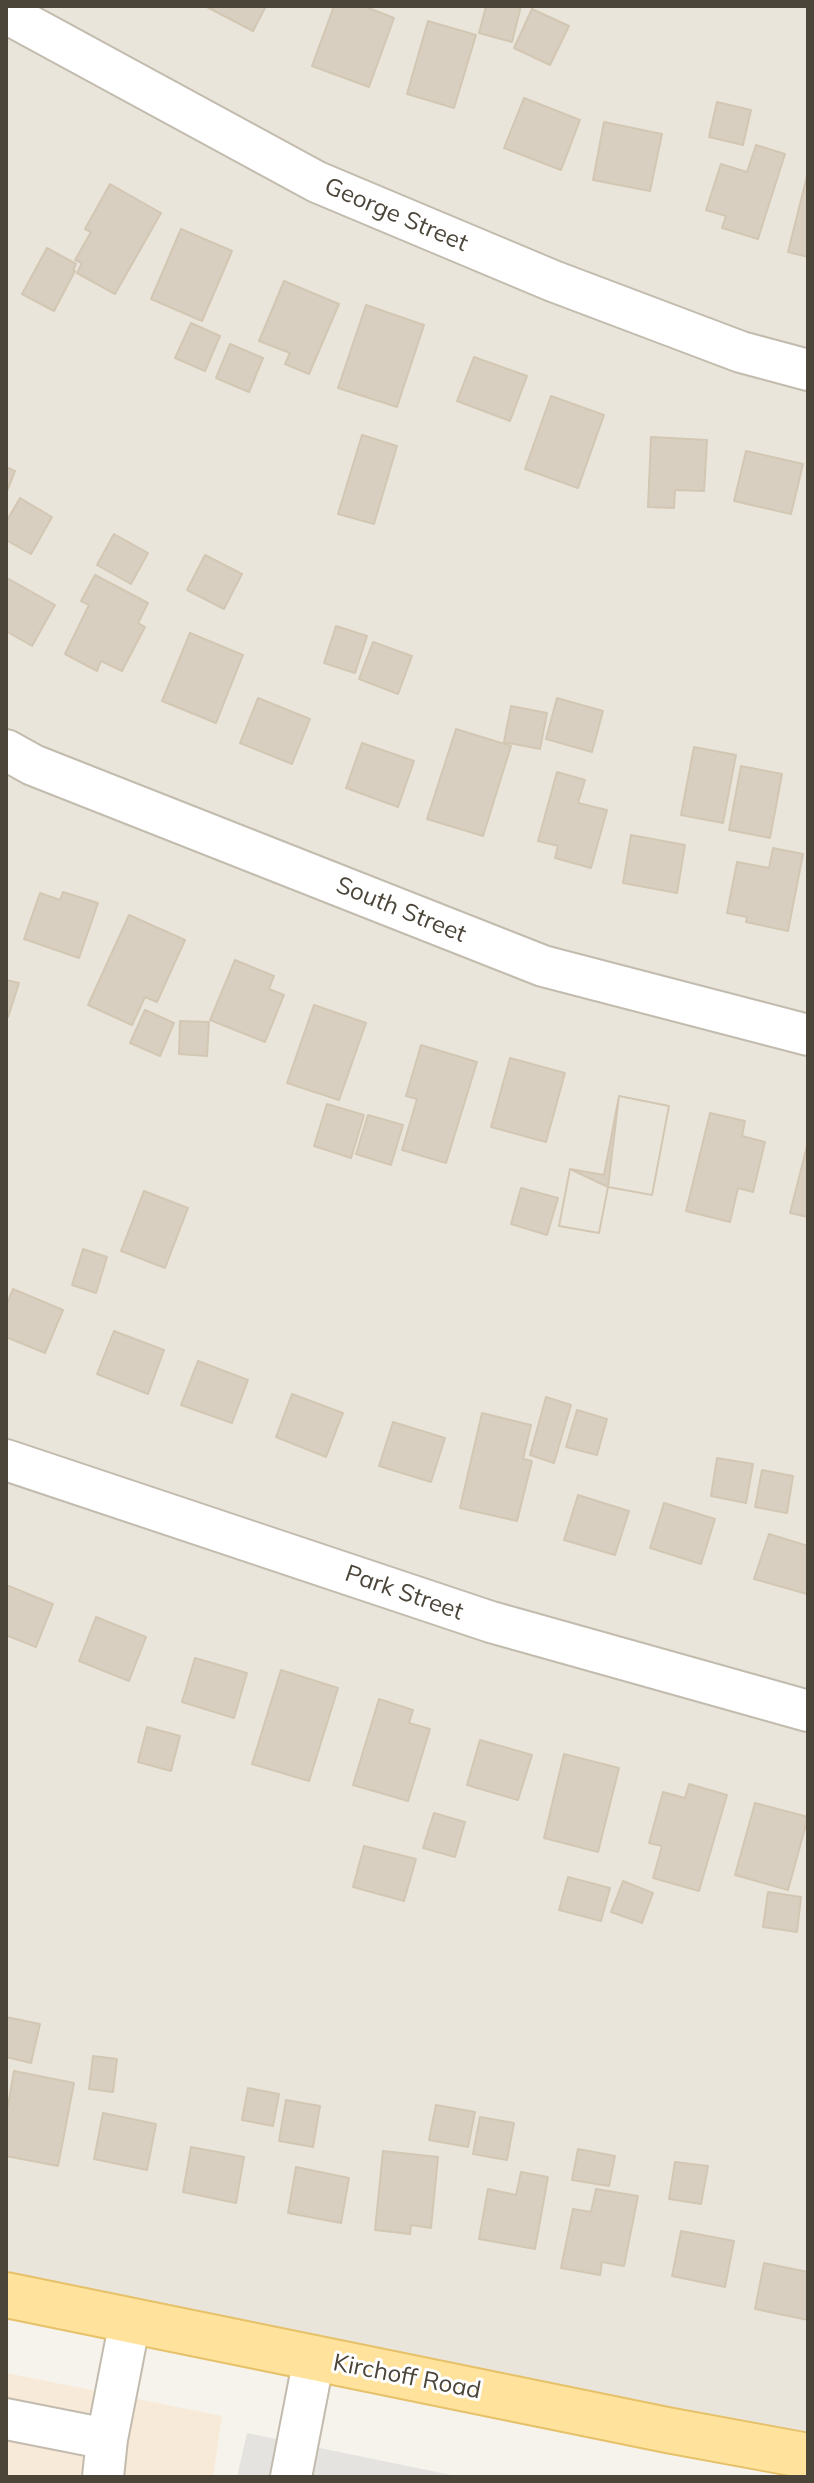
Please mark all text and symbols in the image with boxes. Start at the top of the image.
street label: George Street [320,172,472,258]
street label: South Street [332,871,470,949]
street label: Park Street [341,1559,467,1627]
street label: Kirchoff Road [331,2349,483,2405]

